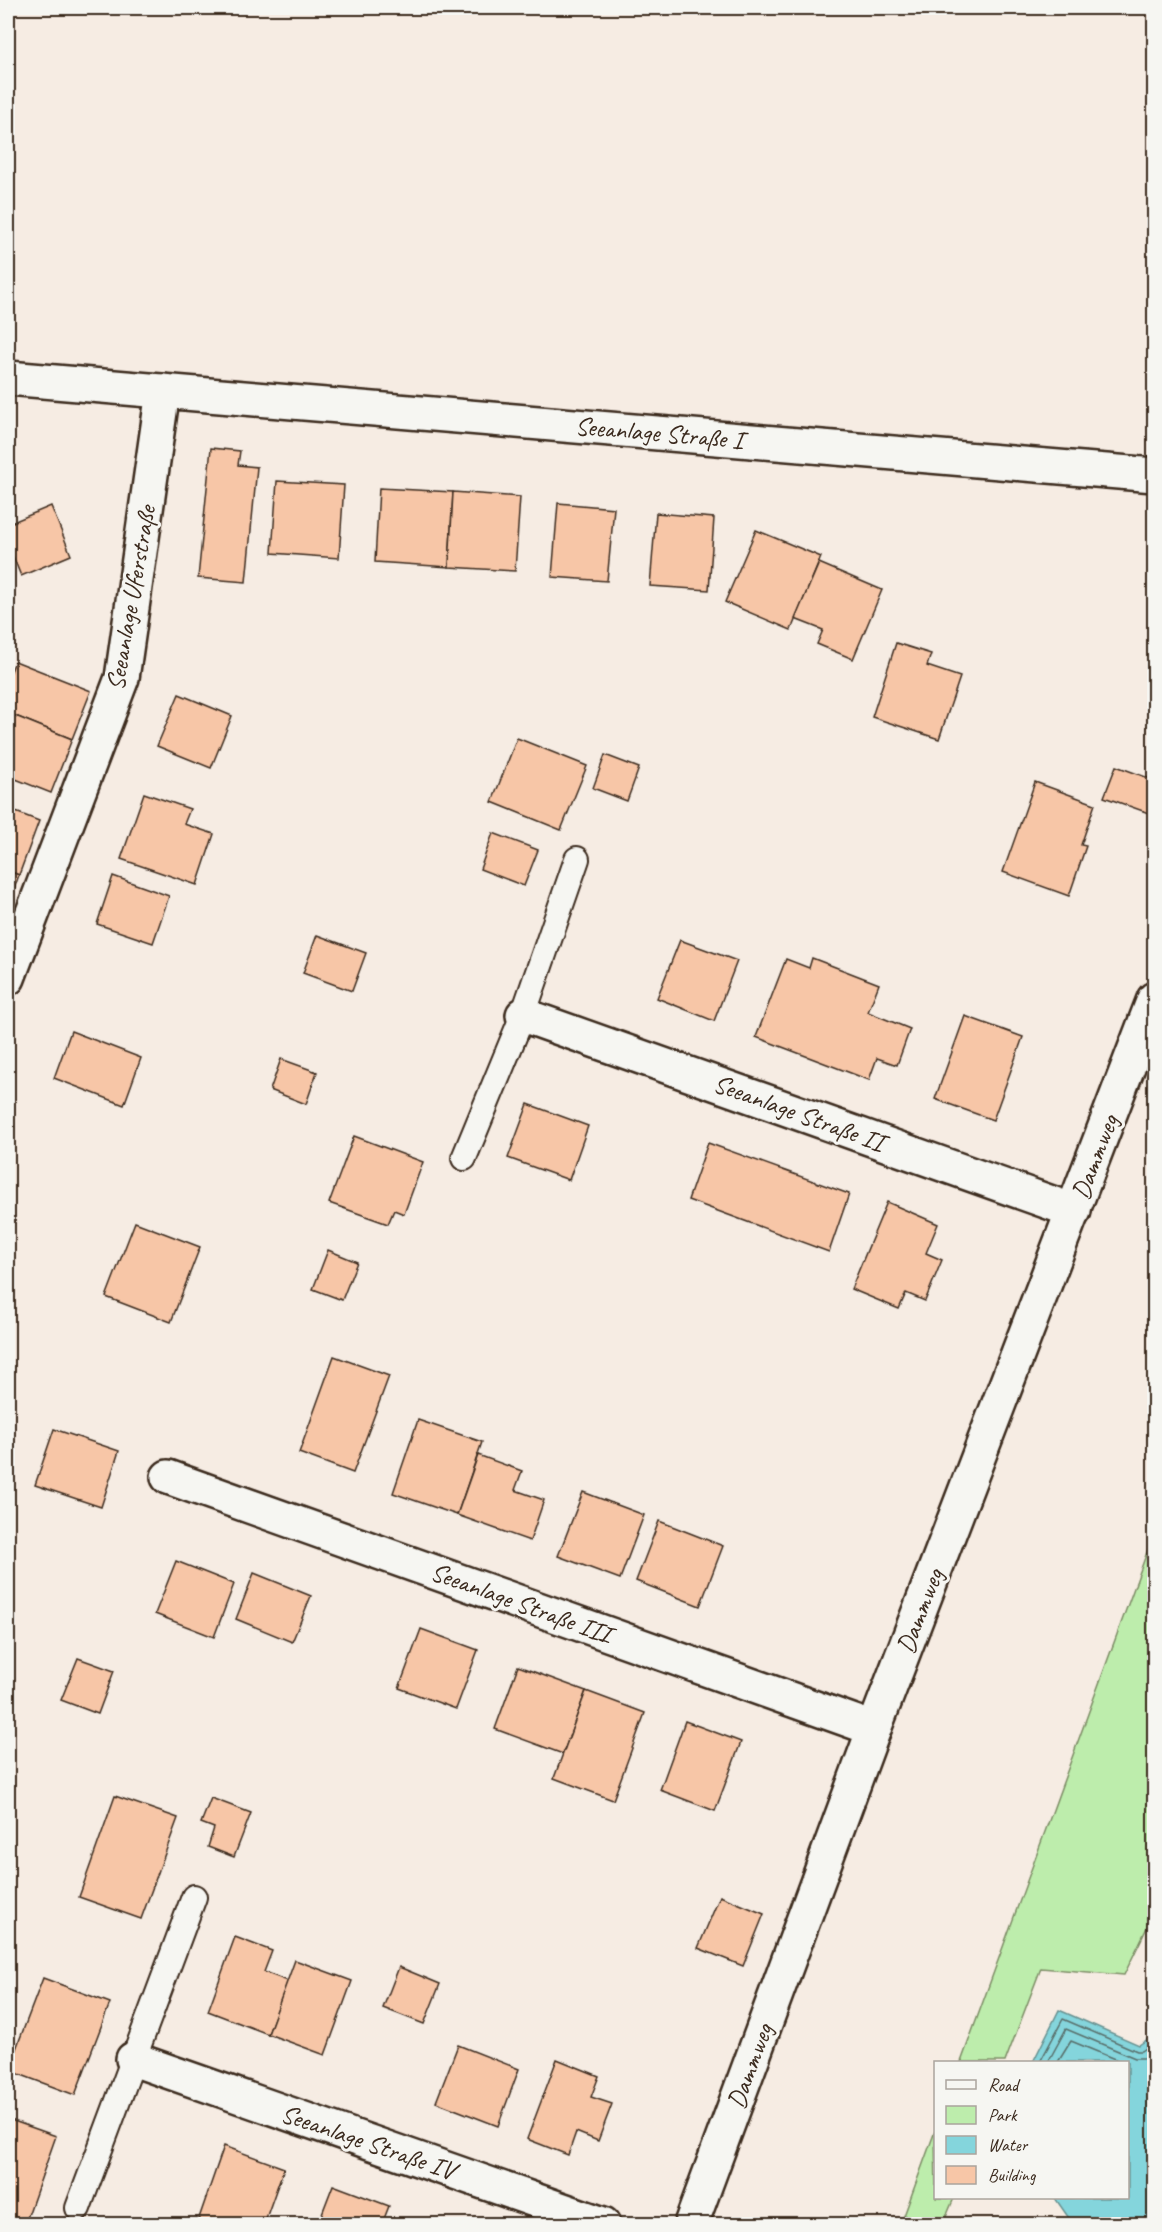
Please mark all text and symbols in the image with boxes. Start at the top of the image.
street label: Seeanlage Straße I [574,409,750,457]
street label: Seeanlage Uferstraße [99,501,164,693]
street label: Seeanlage Straße II [709,1067,894,1161]
street label: Dammweg [1064,1108,1127,1204]
street label: Seeanlage Straße III [426,1555,621,1653]
street label: Dammweg [889,1562,952,1658]
street label: Dammweg [719,2017,781,2113]
legend [934,2061,1129,2199]
text: Road [988,2074,1021,2096]
street label: Seeanlage Straße IV [277,2097,464,2189]
text: Park [988,2104,1018,2126]
text: Water [988,2134,1029,2156]
text: Building [988,2164,1037,2186]

